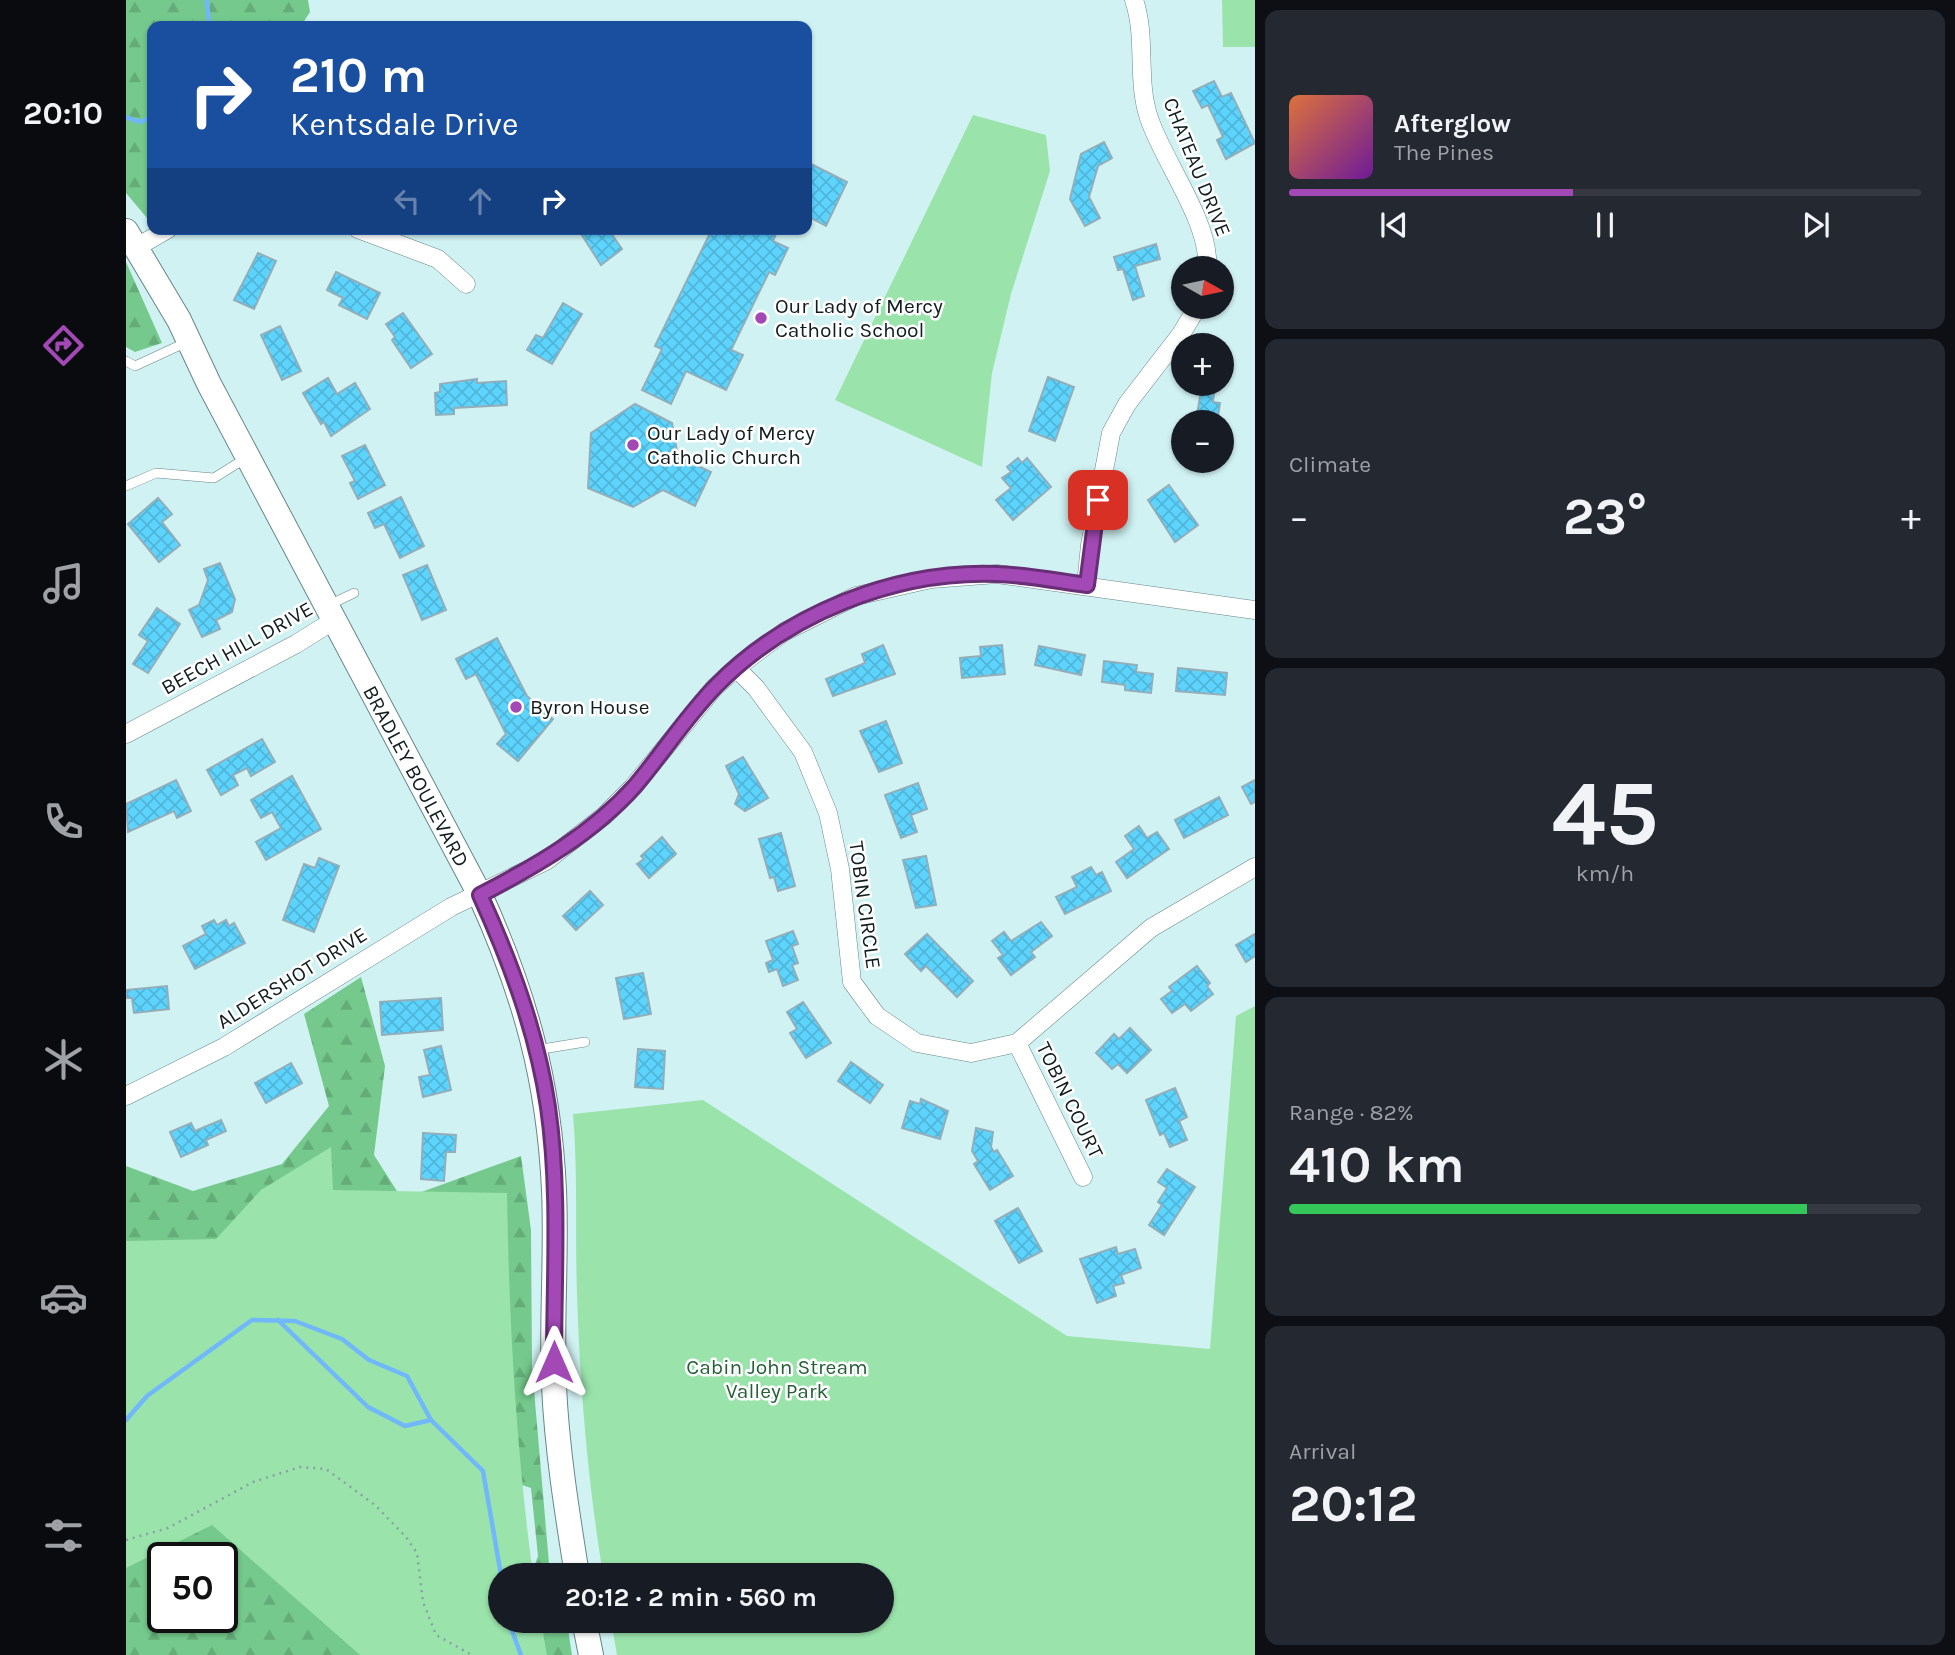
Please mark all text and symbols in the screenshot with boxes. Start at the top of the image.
text: 210 m [290,47,427,104]
icon: right [175,49,266,140]
street label: CHATEAU DRIVE [1158,94,1236,240]
text: 20:10 [23,95,103,132]
text: Kentsdale Drive [290,106,518,143]
text: Afterglow [1394,108,1511,139]
text: The Pines [1394,139,1494,166]
icon: left [388,182,426,220]
icon: ahead [461,182,499,220]
icon: right [534,182,572,220]
icon: previous [1375,206,1413,244]
icon: pause [1586,206,1624,244]
icon: next [1797,206,1835,244]
north arrow [1171,256,1234,318]
map controls [1171,256,1234,473]
place label: Our Lady of Mercy Catholic School [775,294,943,342]
marker: Our Lady of Mercy Catholic School [753,310,769,326]
icon: directions [39,321,88,370]
button: + [1171,333,1234,396]
button: − [1171,410,1234,473]
place label: Our Lady of Mercy Catholic Church [647,421,815,469]
marker: Our Lady of Mercy Catholic Church [625,437,641,453]
text: Climate [1289,451,1371,478]
pin [1068,470,1128,530]
icon: arrive [1079,481,1117,519]
text: 23° [1563,486,1647,547]
text: − [1289,495,1309,540]
text: + [1901,495,1921,540]
icon: music [39,559,88,608]
street label: BEECH HILL DRIVE [157,596,317,700]
street label: BRADLEY BOULEVARD [358,681,474,871]
place label: Byron House [530,695,650,719]
marker: Byron House [508,699,524,715]
text: 45 [1551,761,1659,867]
icon: phone [39,797,88,846]
street label: TOBIN CIRCLE [844,840,886,970]
text: km/h [1576,860,1634,887]
street label: ALDERSHOT DRIVE [213,922,371,1034]
icon: climate [39,1035,88,1084]
street label: TOBIN COURT [1032,1038,1109,1162]
text: Range · 82% [1289,1099,1414,1126]
text: 410 km [1289,1134,1465,1195]
icon: car [39,1273,88,1322]
position arrow [517,1325,591,1399]
park label: Cabin John Stream Valley Park [686,1355,868,1403]
text: Arrival [1289,1438,1356,1465]
text: 20:12 [1289,1473,1417,1534]
icon: filters [39,1511,88,1560]
speed limit sign: 50 [147,1542,238,1633]
text: 20:12 · 2 min · 560 m [565,1582,817,1613]

